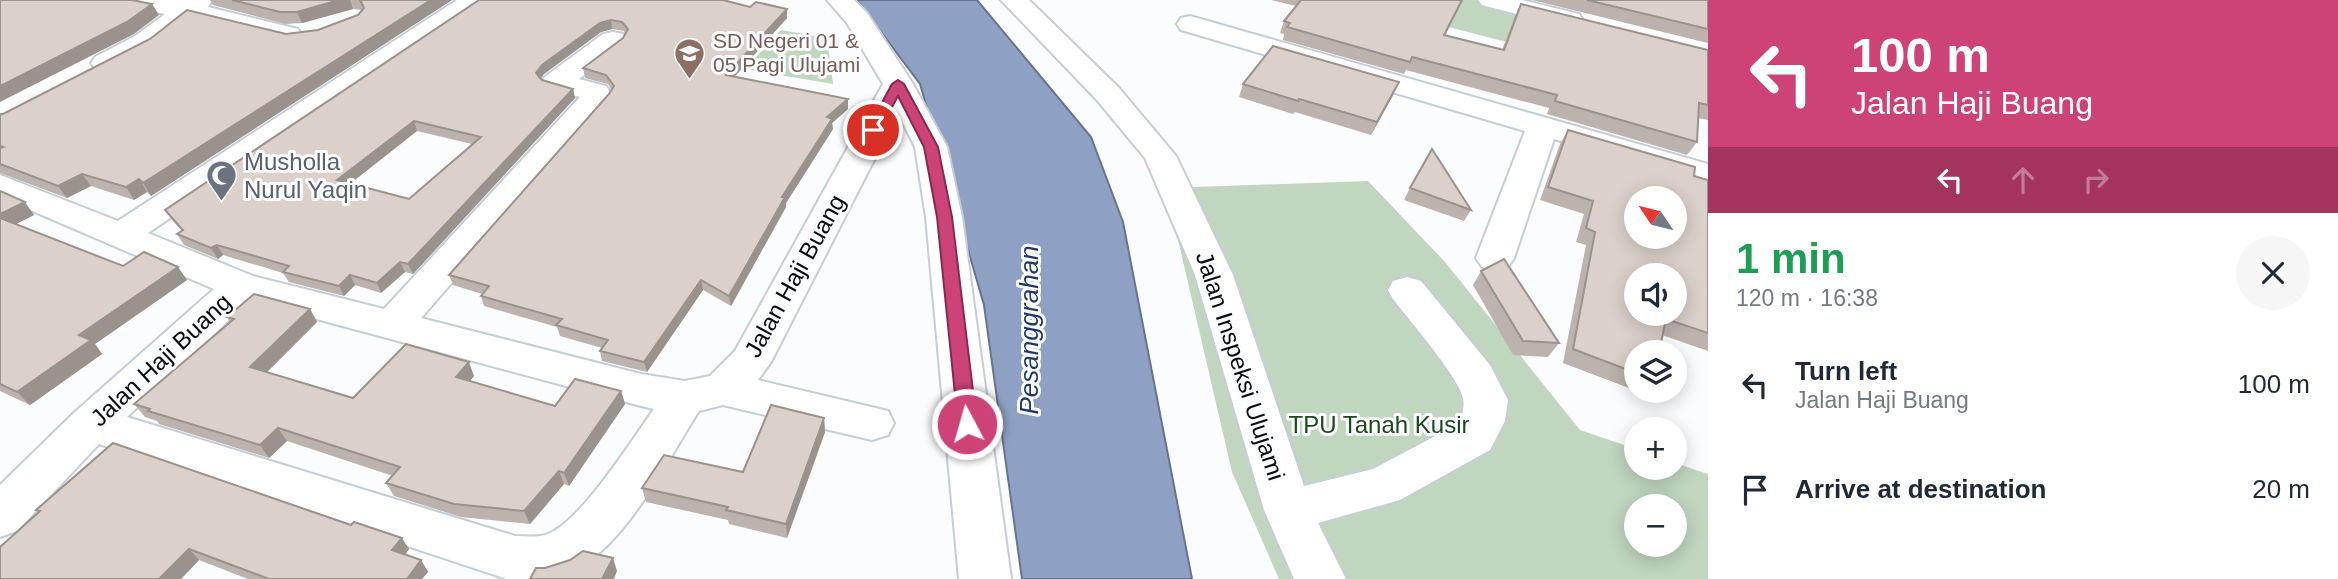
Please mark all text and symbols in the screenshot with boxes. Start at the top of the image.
icon: left [1736,28,1827,119]
text: 100 m [1851,28,1990,82]
place label: SD Negeri 01 & 05 Pagi Ulujami [713,29,860,76]
school or university icon: SD Negeri 01 & 05 Pagi Ulujami [673,36,707,80]
text: Jalan Haji Buang [1851,85,2093,121]
pin [843,100,903,160]
icon: arrive [854,111,892,149]
place label: Musholla Nurul Yaqin [244,148,367,203]
mosque icon: Musholla Nurul Yaqin [204,159,238,203]
icon: left [1931,161,1969,199]
icon: ahead [2004,161,2042,199]
icon: right [2077,161,2115,199]
north arrow [1624,186,1687,248]
map controls [1624,186,1687,557]
street label: Jalan Haji Buang [739,190,850,362]
text: 1 min [1736,235,1846,282]
button: close [2236,236,2310,310]
water label: Pesanggrahan [1014,245,1044,415]
street label: Jalan Inspeksi Ulujami [1191,248,1290,484]
button: sound [1624,263,1687,326]
text: 120 m · 16:38 [1736,285,1878,311]
street label: Jalan Haji Buang [85,288,236,431]
button: layers [1624,340,1687,403]
text: Turn left [1795,356,1897,386]
icon: left [1736,366,1774,404]
text: 100 m [2238,369,2310,399]
position arrow [930,387,1004,461]
text: Jalan Haji Buang [1795,387,1969,413]
park label: TPU Tanah Kusir [1289,411,1469,438]
button: + [1624,417,1687,480]
icon: arrive [1736,471,1774,509]
text: Arrive at destination [1795,474,2046,504]
text: 20 m [2252,474,2310,504]
button: − [1624,494,1687,557]

